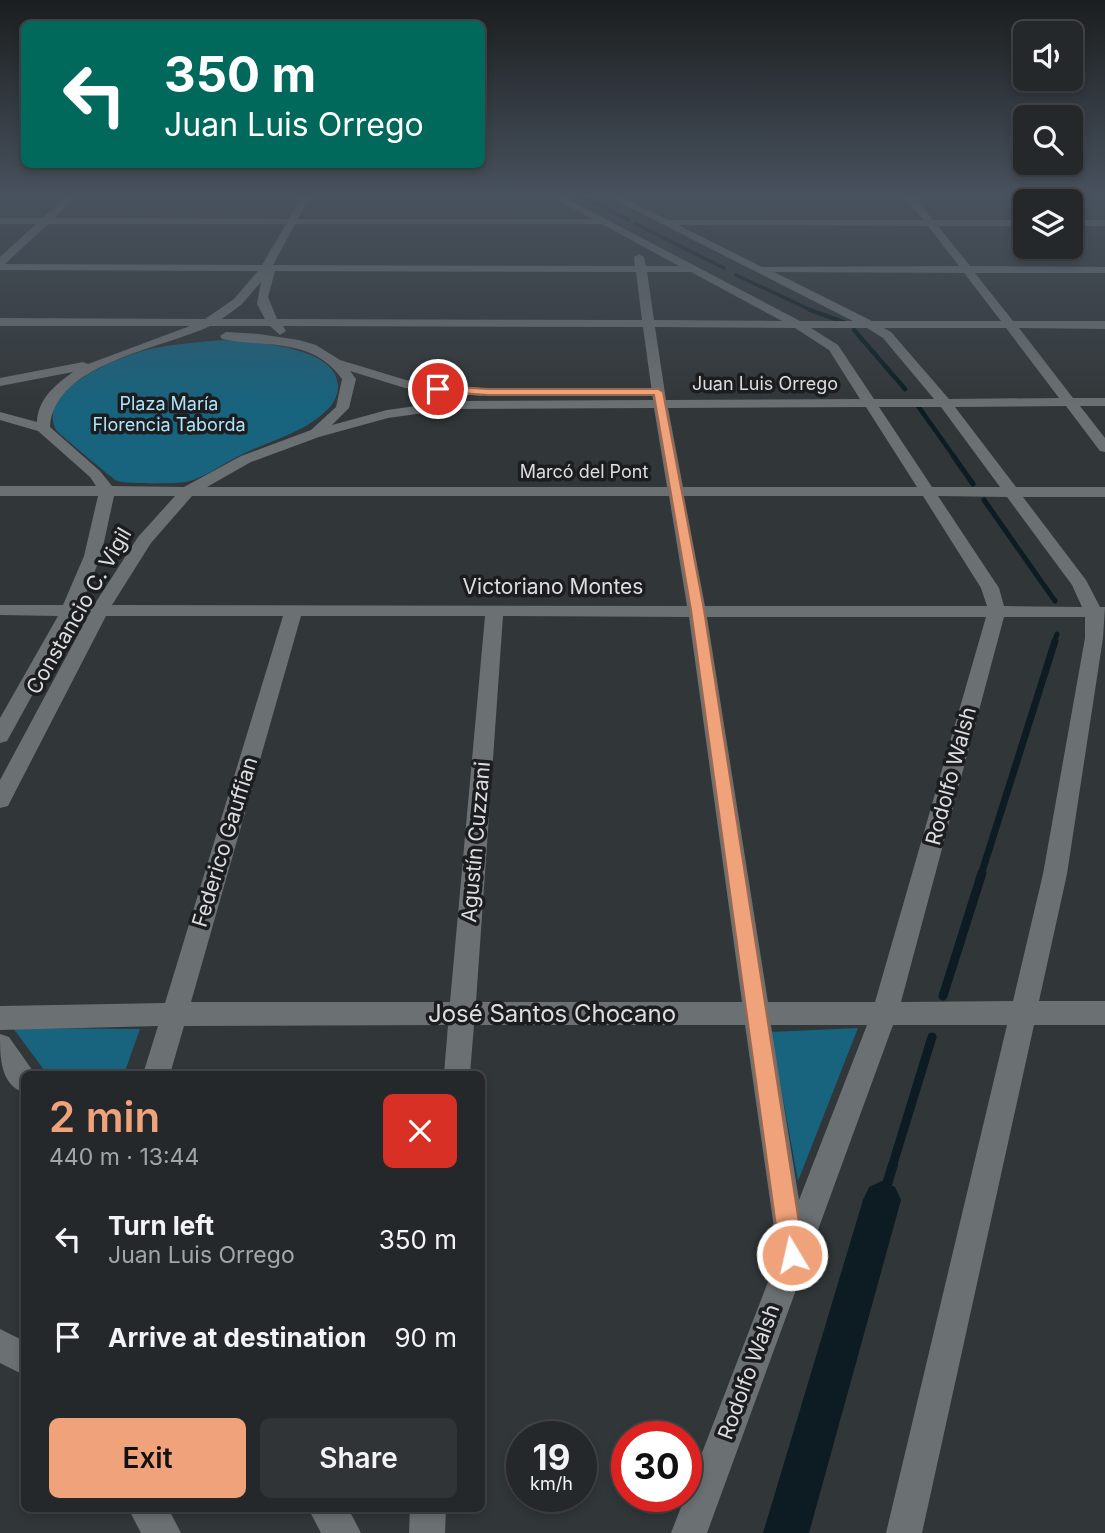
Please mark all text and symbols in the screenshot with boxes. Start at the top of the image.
map controls [1013,21,1083,259]
button: sound [1013,21,1083,91]
text: 350 m [164,45,316,104]
icon: left [49,49,140,140]
text: Juan Luis Orrego [164,105,424,144]
button: search [1013,105,1083,175]
button: layers [1013,189,1083,259]
pin [408,359,468,419]
icon: arrive [419,370,457,408]
street label: Juan Luis Orrego [692,373,838,394]
park label: Plaza María Florencia Taborda [92,393,246,435]
street label: Marcó del Pont [520,461,648,482]
street label: Constancio C. Vigil [21,523,136,698]
street label: Victoriano Montes [463,574,643,599]
street label: Rodolfo Walsh [920,704,981,848]
street label: Federico Gauffian [187,754,262,930]
street label: Agustín Cuzzani [456,760,495,923]
street label: José Santos Chocano [428,999,676,1028]
text: 2 min [49,1091,160,1142]
button: close [383,1094,457,1168]
text: 440 m · 13:44 [49,1143,199,1171]
text: Turn left [108,1210,214,1241]
position arrow [755,1218,829,1292]
icon: left [49,1220,87,1258]
text: 350 m [379,1224,457,1255]
text: Juan Luis Orrego [108,1241,295,1269]
street label: Rodolfo Walsh [713,1301,785,1443]
icon: arrive [49,1318,87,1356]
text: Arrive at destination [108,1322,367,1353]
text: 90 m [394,1322,457,1353]
button: Exit [49,1418,246,1498]
button: Share [260,1418,457,1498]
speed limit sign: 30 [611,1421,702,1512]
text: 19 [533,1436,570,1478]
text: km/h [530,1473,573,1494]

